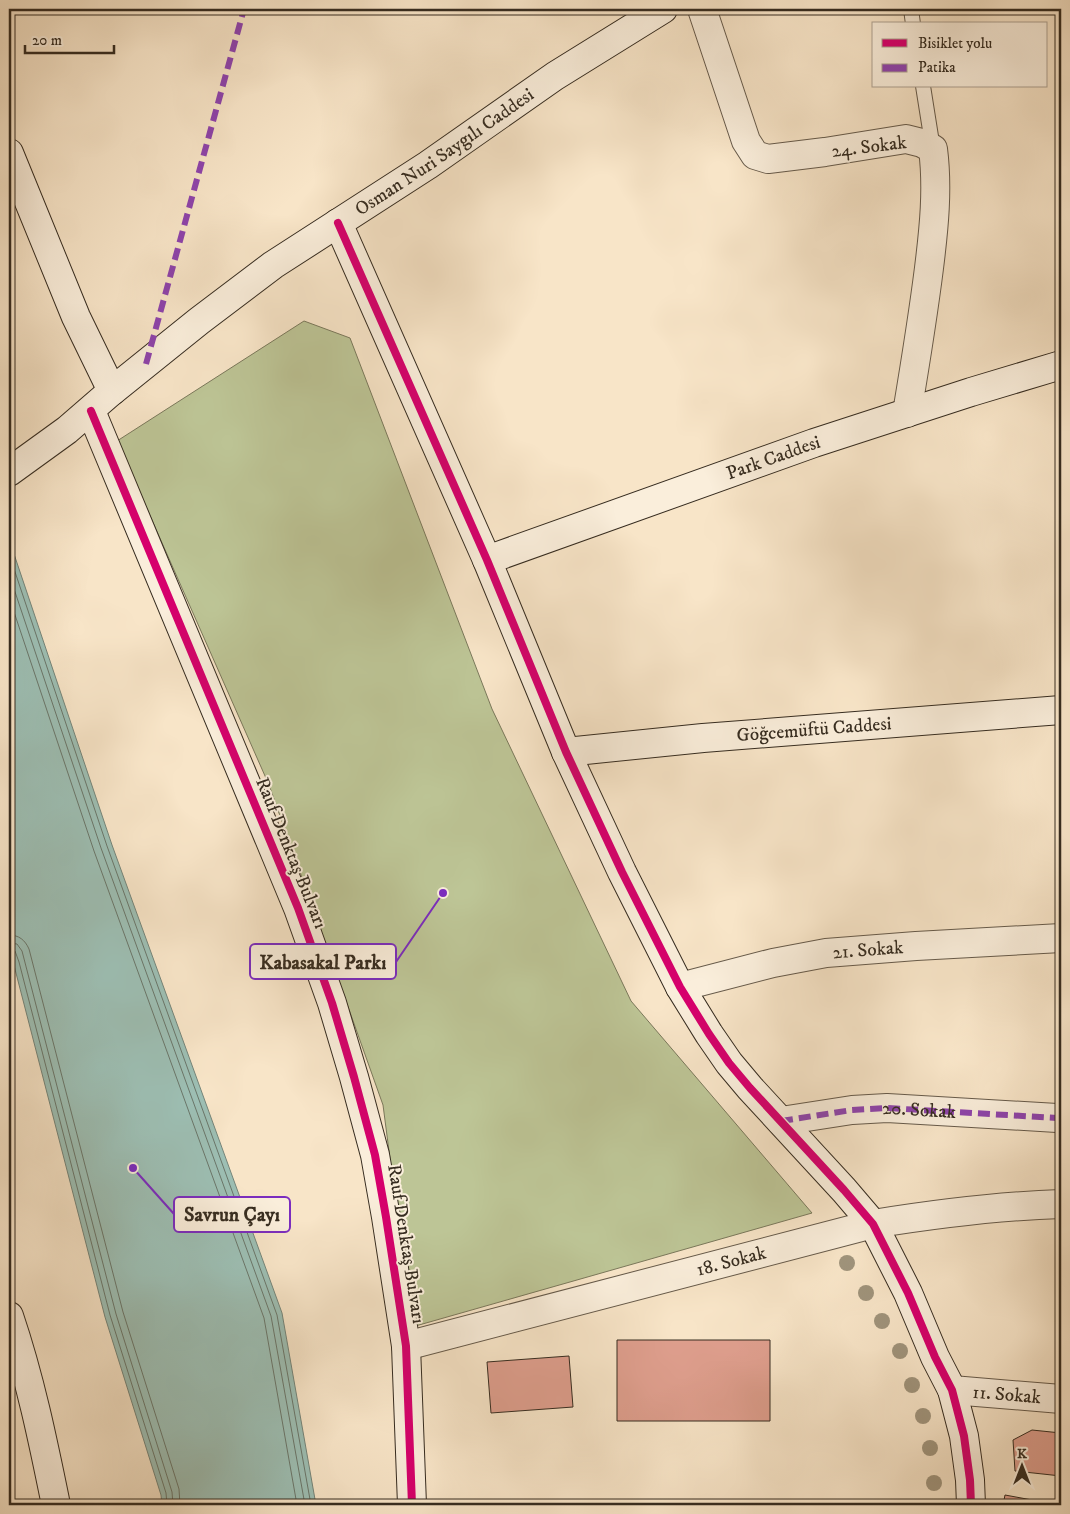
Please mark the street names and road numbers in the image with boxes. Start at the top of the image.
street label: Osman Nuri Saygılı Caddesi [351,83,538,221]
street label: 24. Sokak [830,131,908,163]
street label: Park Caddesi [723,430,823,485]
street label: Göğcemüftü Caddesi [736,712,892,747]
street label: Rauf Denktaş Bulvarı [250,774,332,932]
street label: 21. Sokak [832,935,905,964]
street label: 20. Sokak [881,1096,957,1124]
street label: Rauf Denktaş Bulvarı [382,1163,430,1325]
street label: 18. Sokak [694,1241,769,1281]
street label: 11. Sokak [972,1380,1043,1409]

